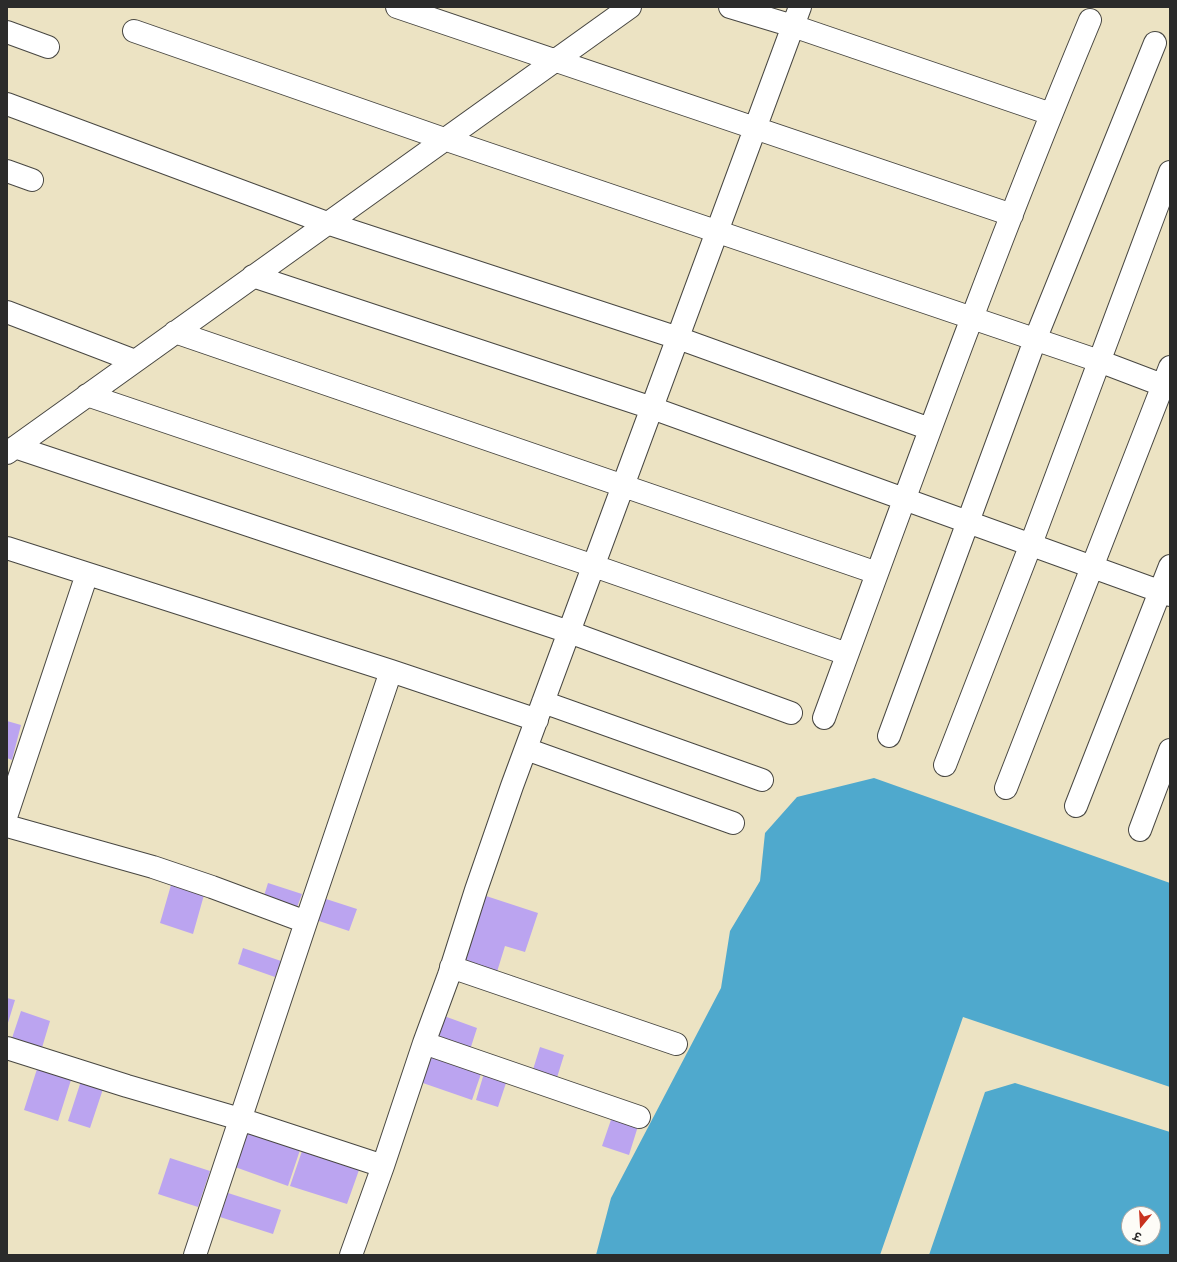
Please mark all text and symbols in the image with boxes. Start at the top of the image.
north arrow [1121,1206,1161,1246]
text: उ [1132,1229,1143,1244]

